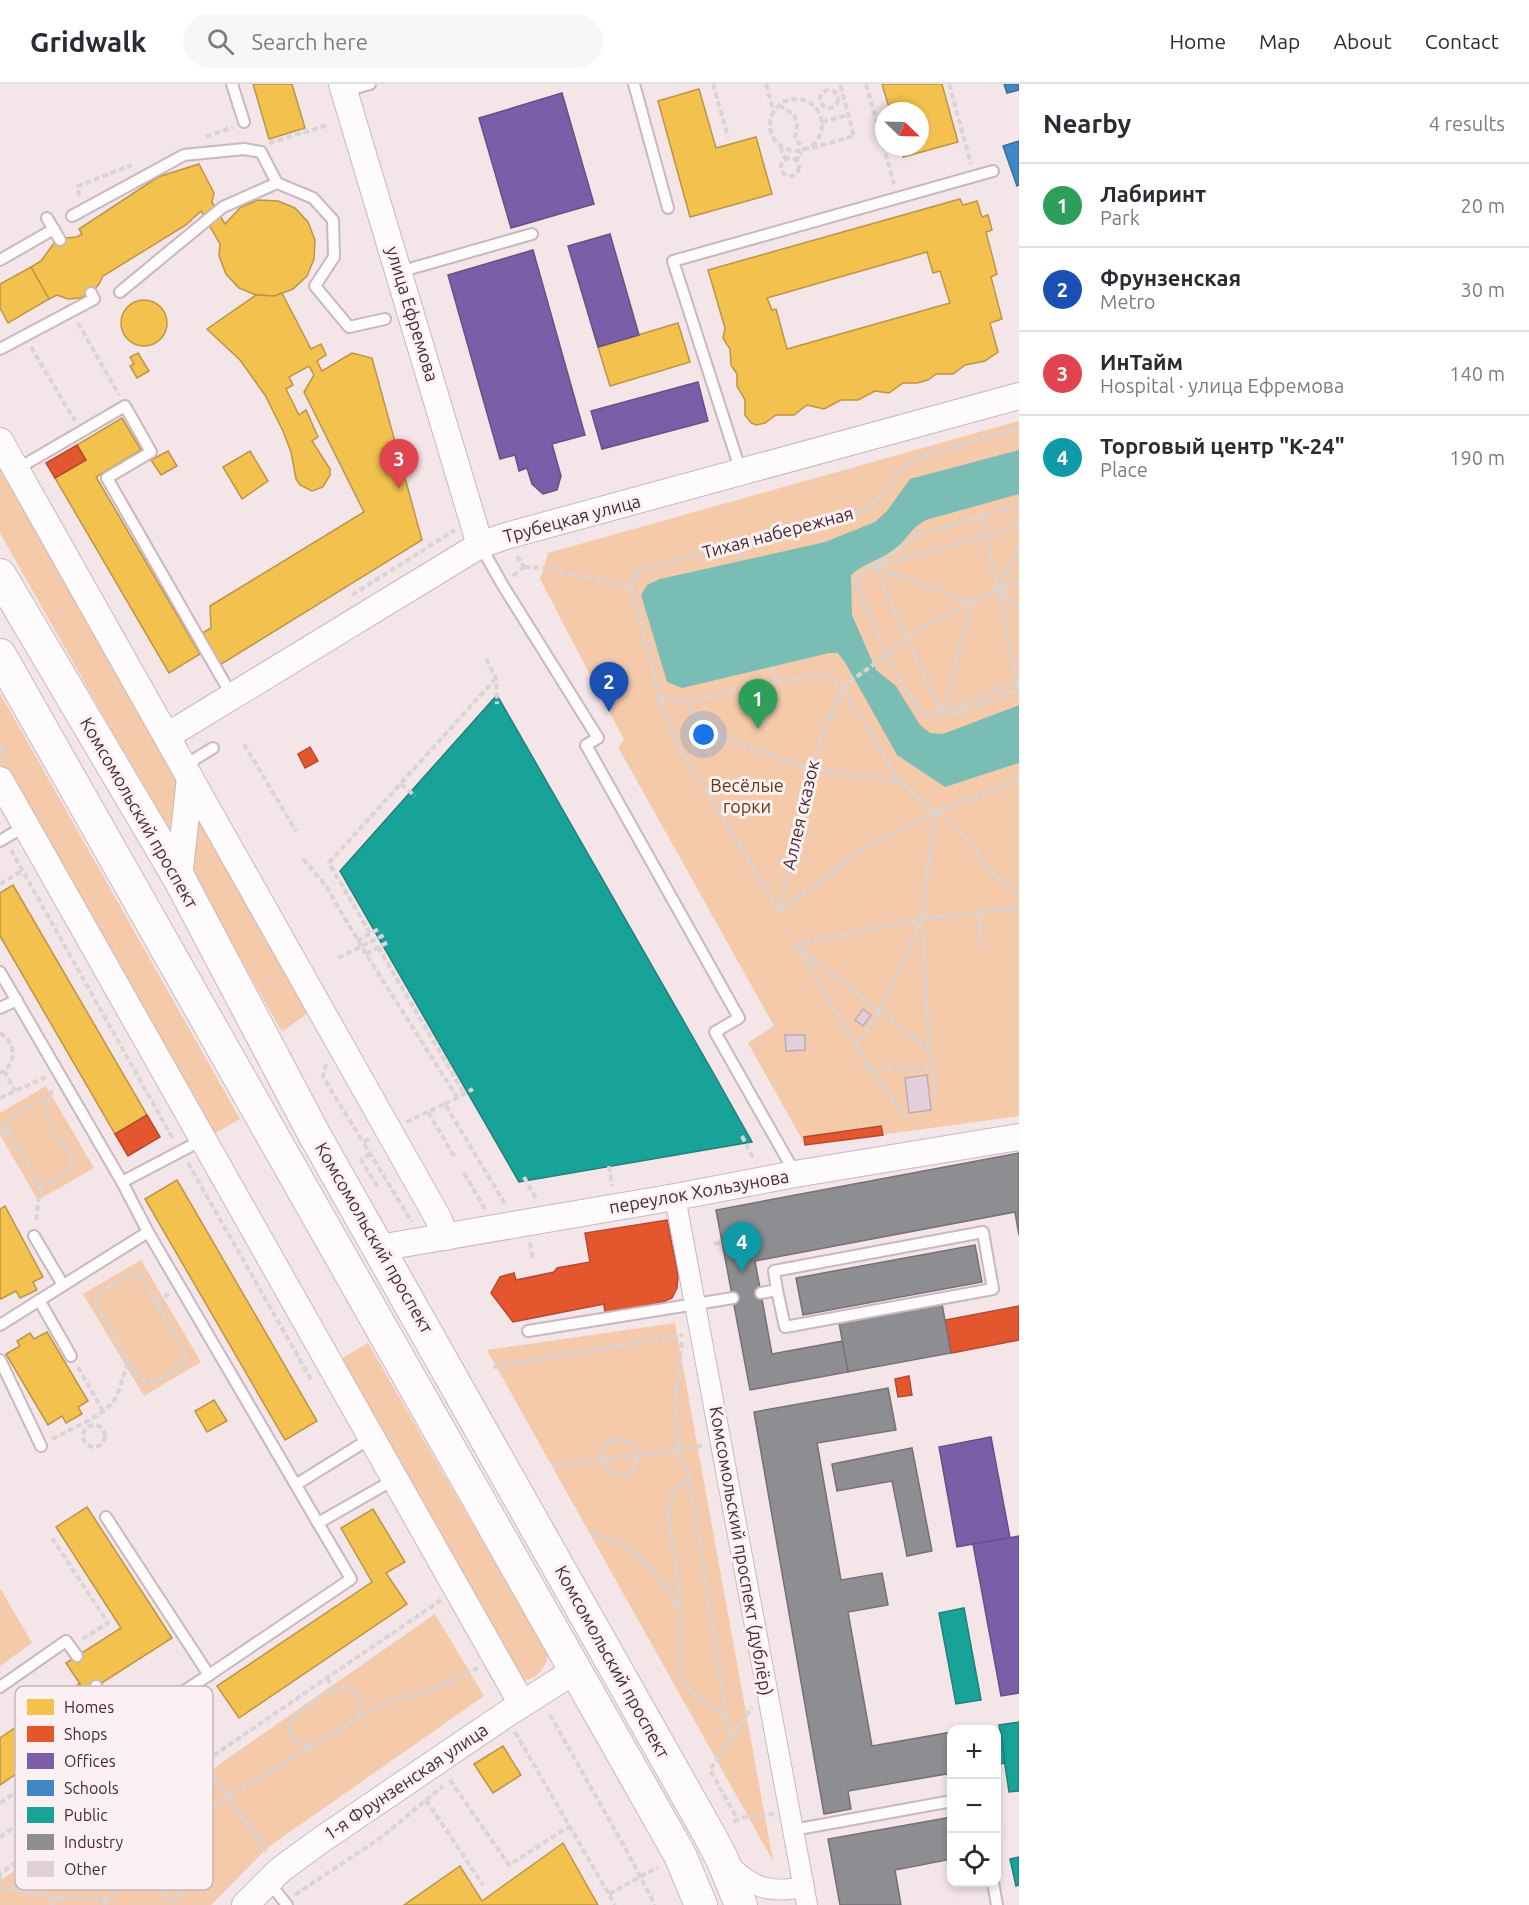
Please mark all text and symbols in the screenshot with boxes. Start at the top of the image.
search box [183,14,603,68]
icon: search [204,25,237,58]
text: Gridwalk [30,26,147,57]
text: Search here [252,29,368,54]
text: Home [1169,29,1226,53]
text: Map [1259,29,1300,53]
text: About [1333,29,1392,53]
text: Contact [1425,29,1499,53]
north arrow [875,102,929,156]
text: Nearby [1043,109,1131,138]
text: 4 results [1429,112,1505,135]
text: Лабиринт [1100,181,1206,206]
text: 1 [1057,194,1068,217]
text: 20 m [1461,194,1505,217]
text: Park [1100,206,1140,229]
street label: улица Ефремова [383,244,443,384]
text: Фрунзенская [1100,265,1241,290]
text: 2 [1057,278,1068,301]
text: 30 m [1461,278,1505,301]
text: Metro [1100,290,1156,313]
text: ИнТайм [1100,349,1183,374]
text: 3 [1057,362,1068,385]
text: 140 m [1449,362,1505,385]
text: Hospital · улица Ефремова [1100,374,1344,397]
text: Торговый центр "К-24" [1100,433,1345,458]
pin: 3 [380,440,418,489]
text: 4 [1057,446,1068,469]
text: 190 m [1449,446,1505,469]
text: Place [1100,458,1148,481]
street label: Трубецкая улица [501,490,643,546]
street label: Тихая набережная [700,502,855,562]
pin: 2 [590,662,628,712]
pin: 1 [738,680,777,729]
street label: Комсомольский проспект [77,713,203,912]
your location [689,720,718,749]
street label: Аллея сказок [778,758,822,872]
park label: Весёлые горки [710,775,784,816]
street label: Комсомольский проспект [312,1138,438,1337]
street label: переулок Хользунова [607,1165,790,1217]
pin: 4 [722,1222,762,1272]
street label: Комсомольский проспект (дублёр) [706,1405,777,1697]
street label: Комсомольский проспект [552,1562,674,1761]
legend [15,1686,213,1890]
text: Homes [64,1698,114,1716]
street label: 1-я Фрунзенская улица [320,1719,491,1844]
text: Shops [64,1725,107,1743]
map controls [947,1725,1001,1887]
button: + [947,1725,1001,1779]
text: Offices [64,1752,116,1770]
text: Schools [64,1779,119,1797]
button: − [947,1779,1001,1833]
text: Public [64,1806,108,1824]
text: Industry [64,1833,123,1851]
button: locate [947,1833,1001,1887]
text: Other [64,1860,107,1878]

